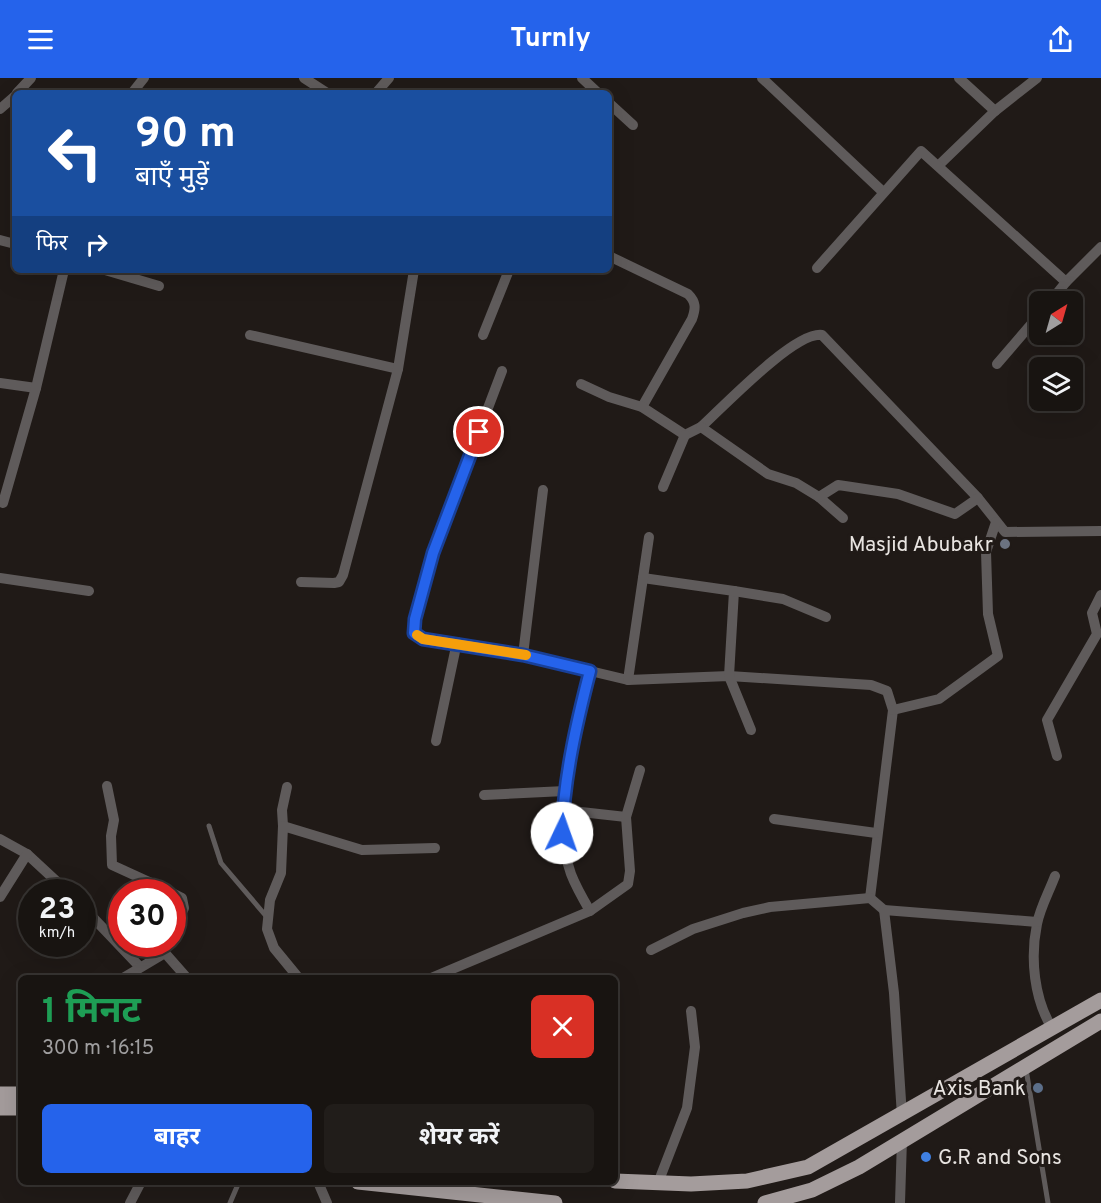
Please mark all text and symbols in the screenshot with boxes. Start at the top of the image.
text: Turnly [510,22,591,56]
icon: menu [24,23,57,56]
icon: share [1044,23,1077,56]
text: 90 m [135,109,236,162]
icon: left [36,114,114,192]
text: बाएँ मुड़ें [135,161,209,195]
icon: right [80,228,113,261]
text: फिर [36,231,68,258]
north arrow [1029,291,1083,345]
map controls [1029,291,1083,411]
button: layers [1029,357,1083,411]
pin [453,406,504,457]
icon: arrive [462,415,495,448]
place label: Masjid Abubakr [849,532,993,559]
marker: Masjid Abubakr [998,537,1012,551]
position arrow [530,801,594,865]
speed limit sign: 30 [108,879,186,957]
text: 23 [39,892,75,929]
text: km/h [39,924,75,943]
text: 1 मिनट [42,990,141,1036]
button: close [531,995,594,1058]
text: 300 m · 16:15 [42,1036,154,1062]
place label: Axis Bank [933,1076,1026,1103]
marker: Axis Bank [1031,1081,1045,1095]
button: बाहर [42,1104,312,1173]
button: शेयर करें [324,1104,594,1173]
place label: G.R and Sons [938,1145,1062,1172]
marker: G.R and Sons [919,1150,933,1164]

